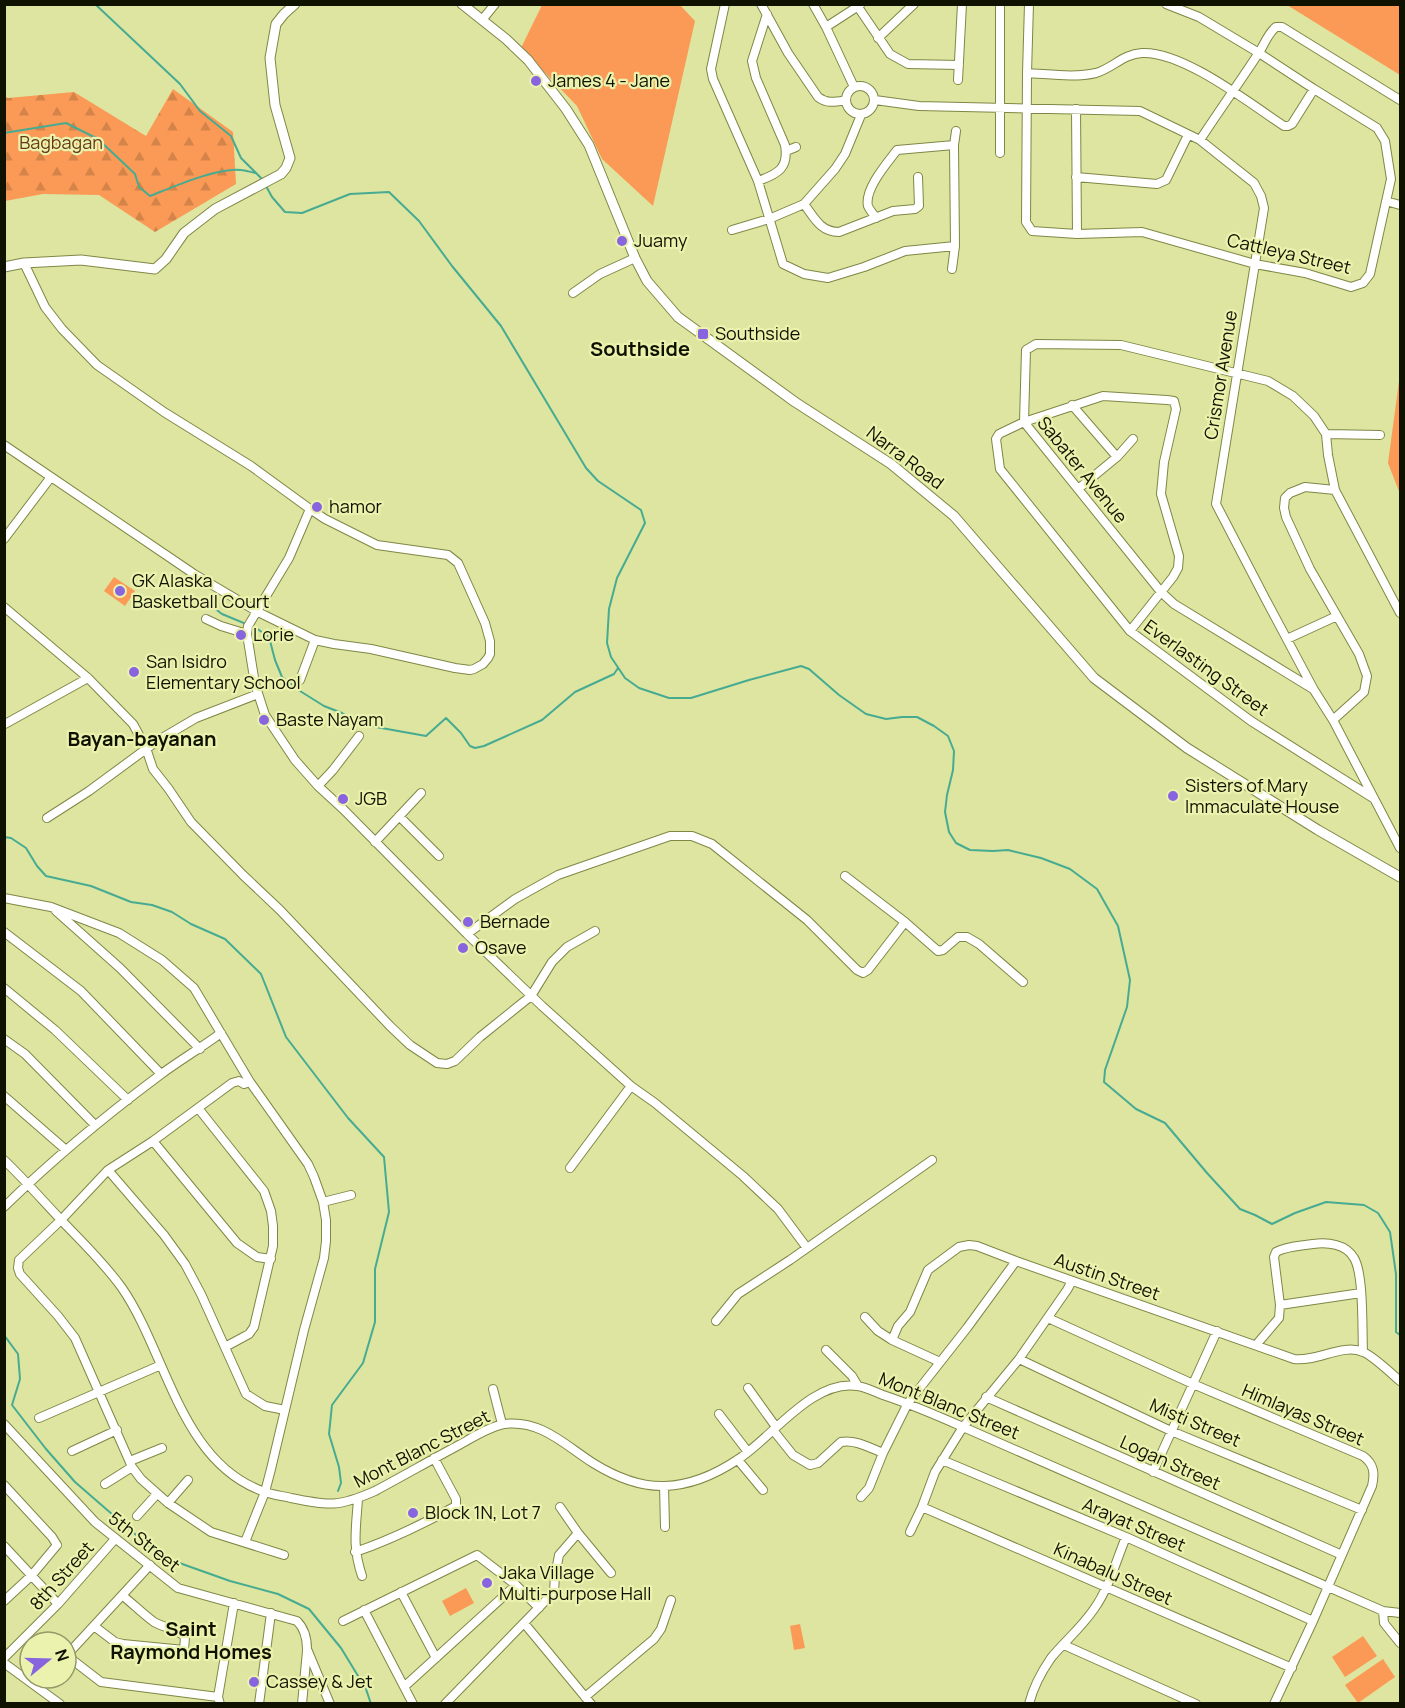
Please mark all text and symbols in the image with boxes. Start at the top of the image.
place label: James 4 - Jane [548,68,670,92]
marker: James 4 - Jane [529,74,543,88]
park label: Bagbagan [19,130,103,154]
street label: Cattleya Street [1225,227,1353,279]
place label: Juamy [634,228,688,252]
marker: Juamy [615,234,629,248]
street label: Crismor Avenue [1198,308,1242,441]
place label: Southside [715,321,800,345]
marker: Southside [696,327,710,341]
district label: Southside [590,335,690,362]
street label: Sabater Avenue [1032,411,1133,528]
street label: Narra Road [862,420,949,494]
place label: hamor [329,494,383,518]
marker: hamor [310,500,324,514]
place label: GK Alaska Basketball Court [132,568,270,613]
marker: GK Alaska Basketball Court [113,584,127,598]
street label: Everlasting Street [1139,614,1274,721]
place label: Lorie [253,622,294,646]
marker: Lorie [234,628,248,642]
place label: San Isidro Elementary School [146,649,301,694]
marker: San Isidro Elementary School [127,665,141,679]
place label: Baste Nayam [276,707,384,731]
marker: Baste Nayam [257,713,271,727]
district label: Bayan-bayanan [68,725,216,752]
place label: Sisters of Mary Immaculate House [1185,773,1339,818]
place label: JGB [355,786,387,810]
marker: Sisters of Mary Immaculate House [1166,789,1180,803]
marker: JGB [336,792,350,806]
place label: Bernade [480,909,550,933]
marker: Bernade [461,915,475,929]
place label: Osave [475,935,526,959]
marker: Osave [456,941,470,955]
street label: Austin Street [1051,1247,1163,1305]
street label: Mont Blanc Street [876,1366,1023,1444]
street label: Himlayas Street [1239,1378,1368,1451]
street label: Misti Street [1146,1392,1245,1452]
street label: Mont Blanc Street [349,1403,494,1493]
street label: Logan Street [1116,1429,1224,1495]
street label: Arayat Street [1079,1492,1190,1557]
place label: Block 1N, Lot 7 [425,1500,541,1524]
street label: 5th Street [104,1506,185,1577]
marker: Block 1N, Lot 7 [406,1506,420,1520]
street label: 8th Street [24,1536,99,1615]
street label: Kinabalu Street [1050,1536,1177,1610]
place label: Jaka Village Multi-purpose Hall [499,1560,651,1605]
marker: Jaka Village Multi-purpose Hall [480,1576,494,1590]
district label: Saint Raymond Homes [110,1615,272,1665]
north arrow [18,1630,78,1690]
text: N [50,1646,74,1664]
place label: Cassey & Jet [266,1669,373,1693]
marker: Cassey & Jet [247,1675,261,1689]

